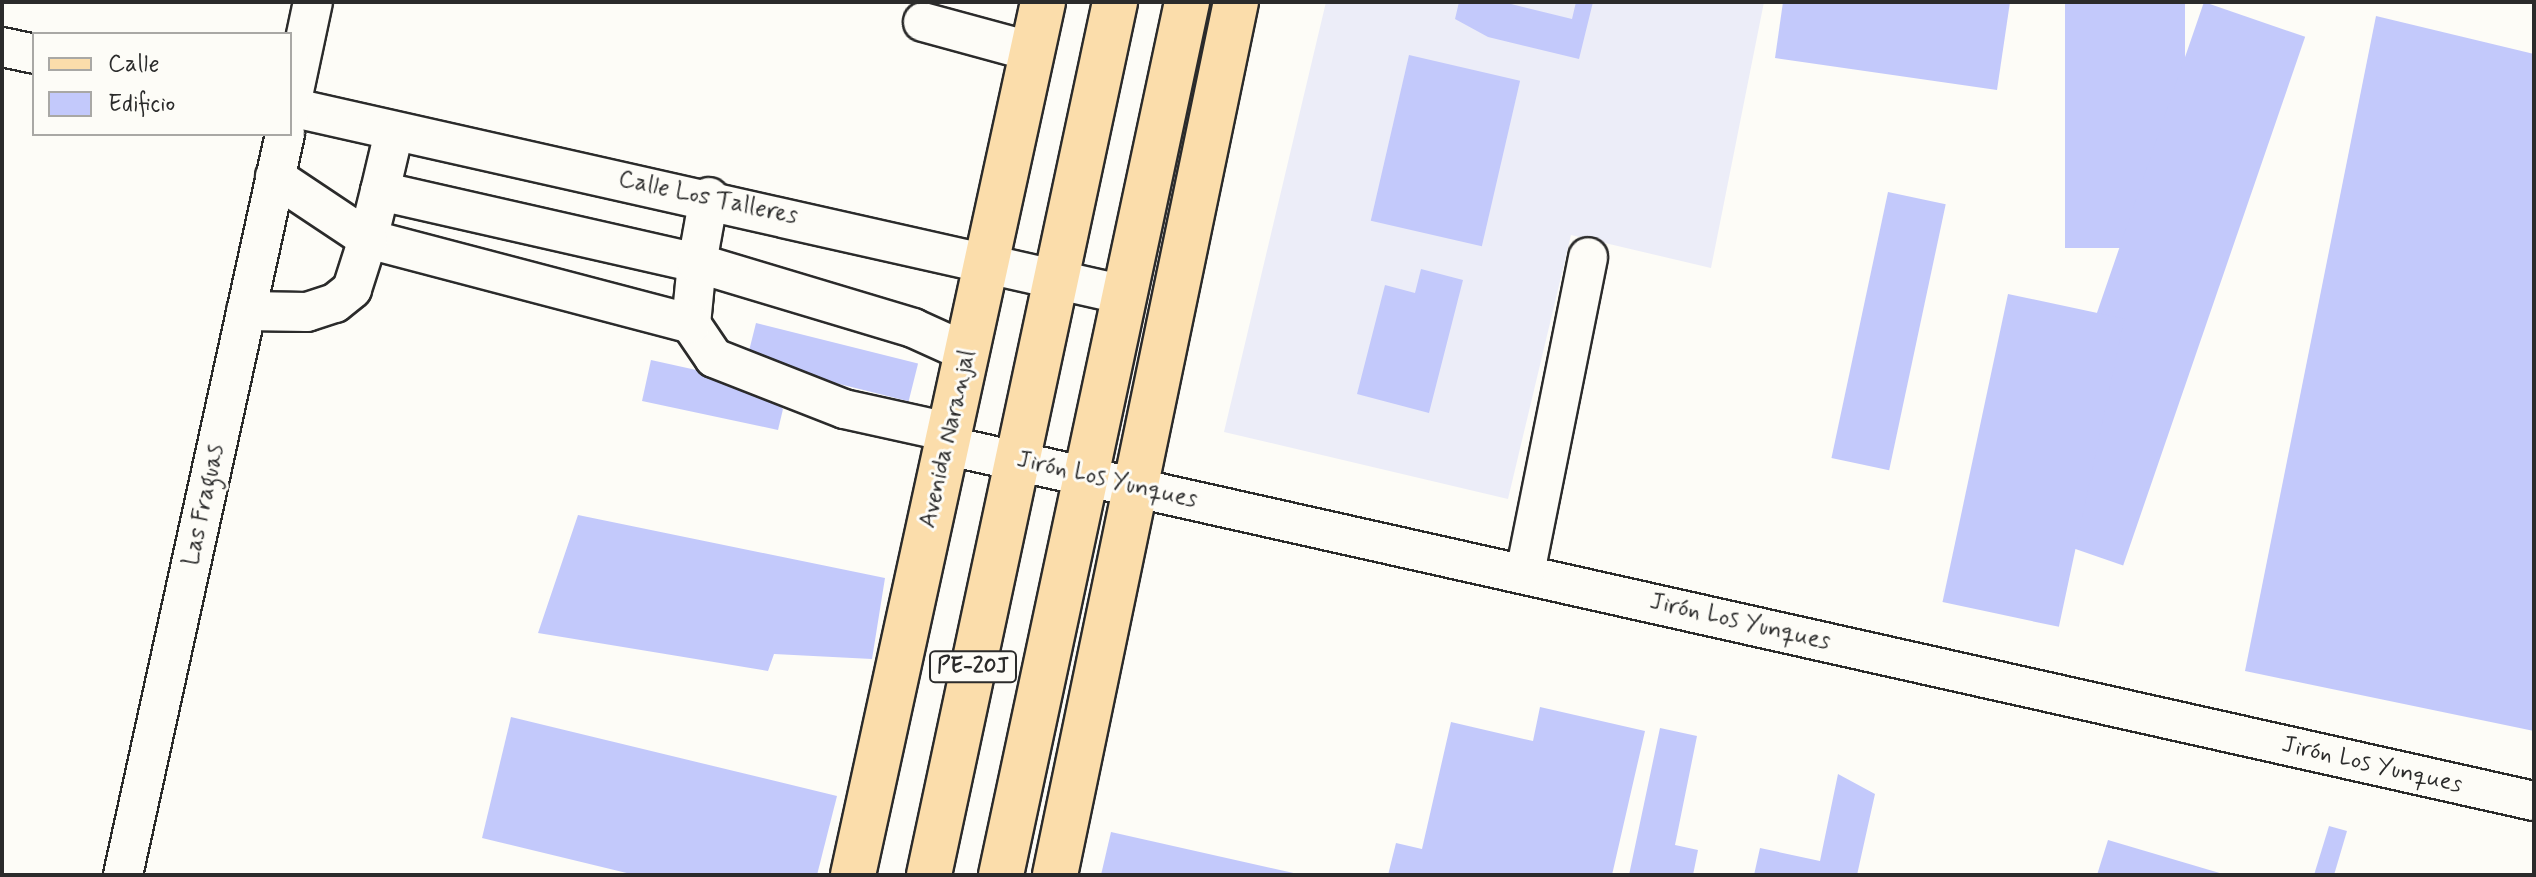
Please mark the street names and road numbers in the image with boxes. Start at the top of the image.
street label: Calle Los Talleres [619,166,797,230]
street label: Avenida Naranjal [913,346,983,532]
street label: Las Fraguas [177,441,231,569]
street label: Jirón Los Yunques [1014,445,1200,515]
street label: Jirón Los Yunques [1647,587,1833,657]
road number: PE-20J [927,649,1019,685]
street label: Jirón Los Yunques [2279,730,2465,800]

